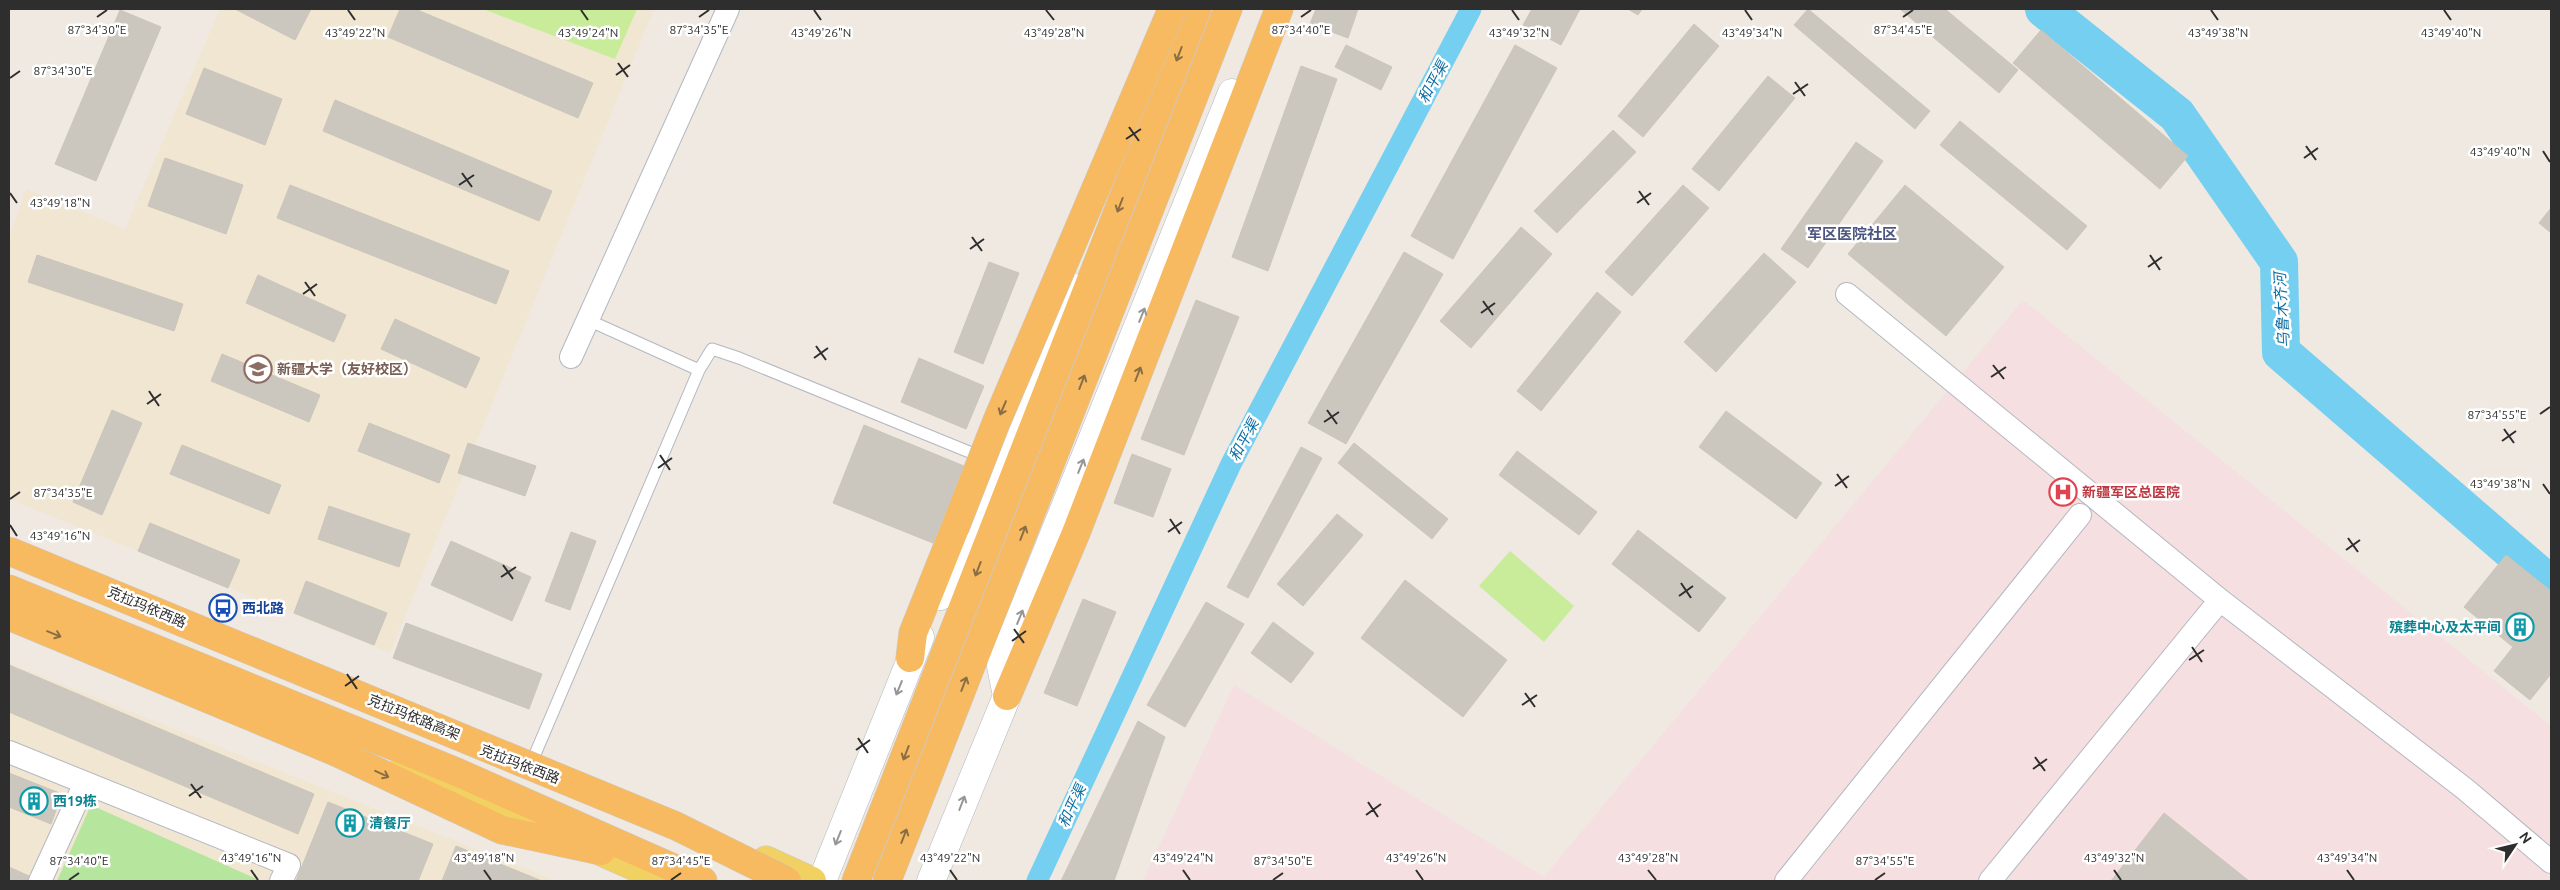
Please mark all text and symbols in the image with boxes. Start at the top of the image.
text: 87°34'30"E [68,23,127,36]
text: 87°34'35"E [670,23,729,36]
text: 87°34'40"E [1272,23,1331,36]
text: 87°34'45"E [1874,23,1933,36]
text: 43°49'22"N [325,26,385,39]
text: 43°49'24"N [558,26,618,39]
text: 43°49'26"N [791,26,851,39]
text: 43°49'28"N [1024,26,1084,39]
text: 43°49'32"N [1489,26,1549,39]
text: 43°49'34"N [1722,26,1782,39]
text: 43°49'38"N [2188,26,2248,39]
text: 43°49'40"N [2421,26,2481,39]
one-way arrow [1174,46,1183,61]
water label: 和平渠 [1414,56,1452,106]
text: 87°34'30"E [34,64,93,77]
text: 43°49'40"N [2470,145,2530,158]
text: 43°49'18"N [30,196,90,209]
one-way arrow [1115,197,1124,213]
district label: 军区医院社区 [1807,225,1897,242]
water label: 乌鲁木齐河 [2271,269,2292,348]
one-way arrow [1137,308,1147,323]
school or university icon: 新疆大学（友好校区） [243,354,273,384]
place label: 新疆大学（友好校区） [277,361,417,377]
one-way arrow [1134,367,1143,382]
one-way arrow [1078,375,1087,390]
one-way arrow [997,400,1007,415]
text: 87°34'55"E [2468,408,2527,421]
water label: 和平渠 [1225,414,1263,464]
one-way arrow [1076,459,1086,474]
hospital icon: 新疆军区总医院 [2048,477,2078,507]
text: 43°49'38"N [2470,477,2530,490]
place label: 新疆军区总医院 [2082,484,2180,500]
text: 87°34'35"E [34,486,93,499]
one-way arrow [1019,526,1028,541]
text: 43°49'16"N [30,529,90,542]
one-way arrow [973,561,982,576]
street label: 克拉玛依西路 [105,583,189,631]
bus stop icon: 西北路 [208,593,238,623]
place label: 西北路 [242,600,284,616]
one-way arrow [1016,610,1026,625]
building icon: 殡葬中心及太平间 [2505,612,2535,642]
place label: 殡葬中心及太平间 [2389,619,2501,635]
one-way arrow [46,630,61,640]
one-way arrow [960,677,969,692]
one-way arrow [893,680,903,695]
street label: 克拉玛依路高架 [366,691,462,743]
street label: 克拉玛依西路 [478,741,562,787]
one-way arrow [901,744,910,760]
one-way arrow [374,770,389,779]
water label: 和平渠 [1054,780,1090,830]
building icon: 西19栋 [19,786,49,816]
place label: 西19栋 [53,793,97,809]
one-way arrow [958,796,967,811]
building icon: 清餐厅 [335,808,365,838]
place label: 清餐厅 [369,815,411,831]
north arrow [2490,820,2540,870]
one-way arrow [900,829,910,844]
text: N [2516,829,2535,846]
one-way arrow [833,830,842,845]
text: 43°49'16"N [221,851,281,864]
text: 43°49'18"N [454,851,514,864]
text: 43°49'22"N [920,851,980,864]
text: 43°49'24"N [1153,851,1213,864]
text: 43°49'26"N [1386,851,1446,864]
text: 43°49'28"N [1618,851,1678,864]
text: 43°49'32"N [2084,851,2144,864]
text: 43°49'34"N [2317,851,2377,864]
text: 87°34'40"E [50,854,109,867]
text: 87°34'45"E [652,854,711,867]
text: 87°34'50"E [1254,854,1313,867]
text: 87°34'55"E [1856,854,1915,867]

